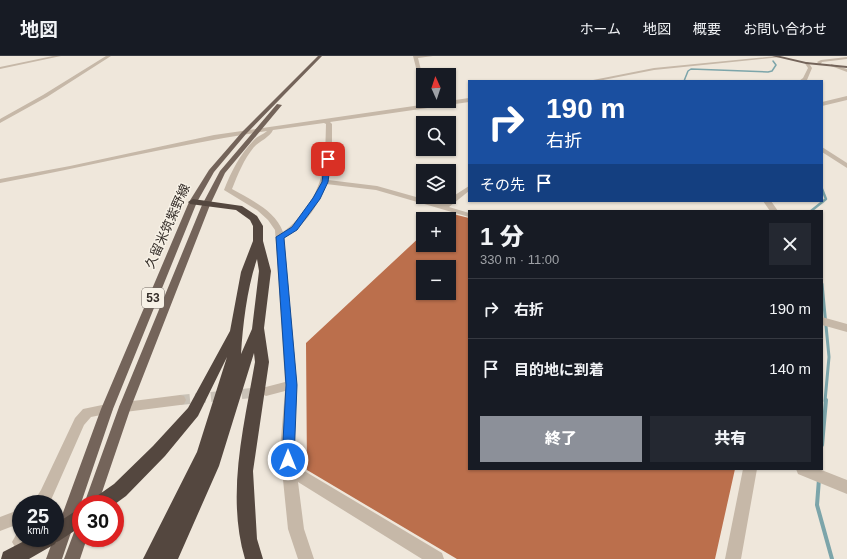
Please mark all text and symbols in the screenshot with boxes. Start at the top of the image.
text: 地図 [20,19,58,40]
text: ホーム [579,21,621,37]
text: 地図 [643,21,671,37]
text: 概要 [693,21,721,37]
text: お問い合わせ [743,21,827,37]
north arrow [416,68,456,108]
map controls [416,68,456,300]
text: 190 m [546,93,625,124]
icon: right [480,96,532,148]
button: search [416,116,456,156]
text: 右折 [546,131,582,151]
pin [311,142,345,176]
icon: arrive [317,148,339,170]
button: layers [416,164,456,204]
icon: arrive [533,172,555,194]
text: その先 [480,176,525,193]
street label: 久留米筑紫野線 [142,182,193,271]
button: + [416,212,456,252]
text: 1 分 [480,223,524,250]
button: close [769,223,811,265]
text: 330 m · 11:00 [480,252,559,267]
button: − [416,260,456,300]
road number: 53 [142,288,164,308]
icon: right [480,298,502,320]
text: 190 m [769,300,811,317]
text: 右折 [514,301,544,318]
icon: arrive [480,358,502,380]
text: 140 m [769,360,811,377]
text: 目的地に到着 [514,361,604,378]
button: 終了 [480,416,642,462]
button: 共有 [650,416,811,462]
position arrow [267,439,309,481]
speed limit sign: 30 [72,495,124,547]
text: 25 [27,505,49,527]
text: km/h [27,525,49,536]

